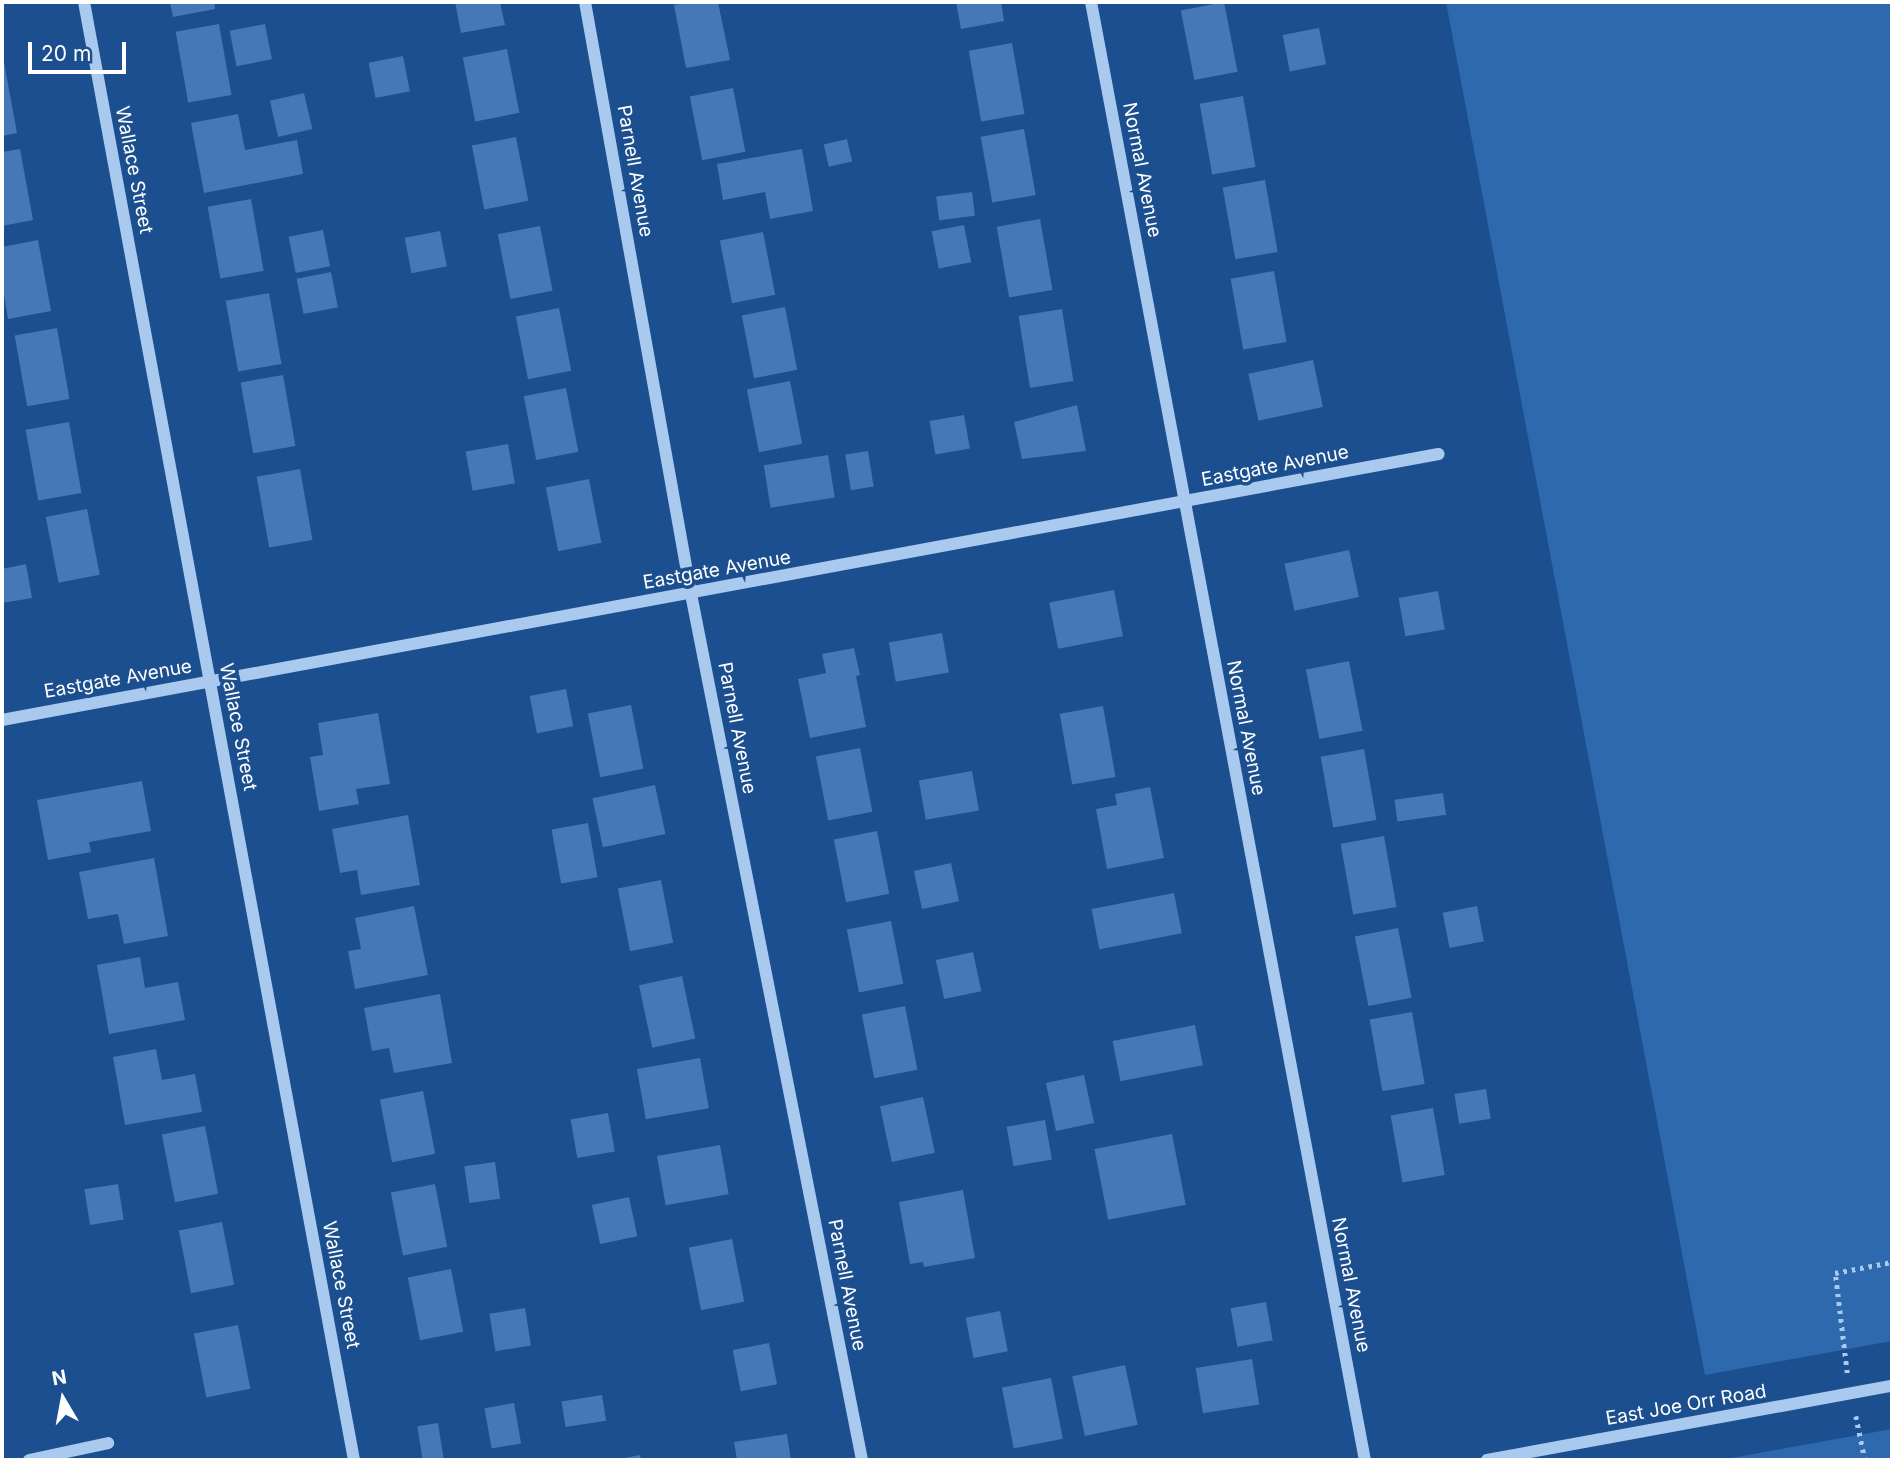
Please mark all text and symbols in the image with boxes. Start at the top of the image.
scale bar [32,28,130,72]
text: 20 m [41,41,91,66]
street label: Normal Avenue [1118,101,1166,239]
street label: Parnell Avenue [612,103,658,239]
street label: Wallace Street [110,104,158,236]
street label: Eastgate Avenue [1199,441,1351,491]
street label: Eastgate Avenue [641,546,793,594]
street label: Eastgate Avenue [42,655,194,703]
street label: Normal Avenue [1222,659,1270,797]
street label: Parnell Avenue [713,660,761,796]
street label: Wallace Street [214,661,262,793]
street label: Normal Avenue [1327,1216,1375,1354]
street label: Parnell Avenue [823,1217,871,1353]
street label: Wallace Street [317,1219,365,1351]
north arrow [28,1364,98,1434]
text: N [50,1365,68,1390]
street label: East Joe Orr Road [1604,1380,1768,1430]

